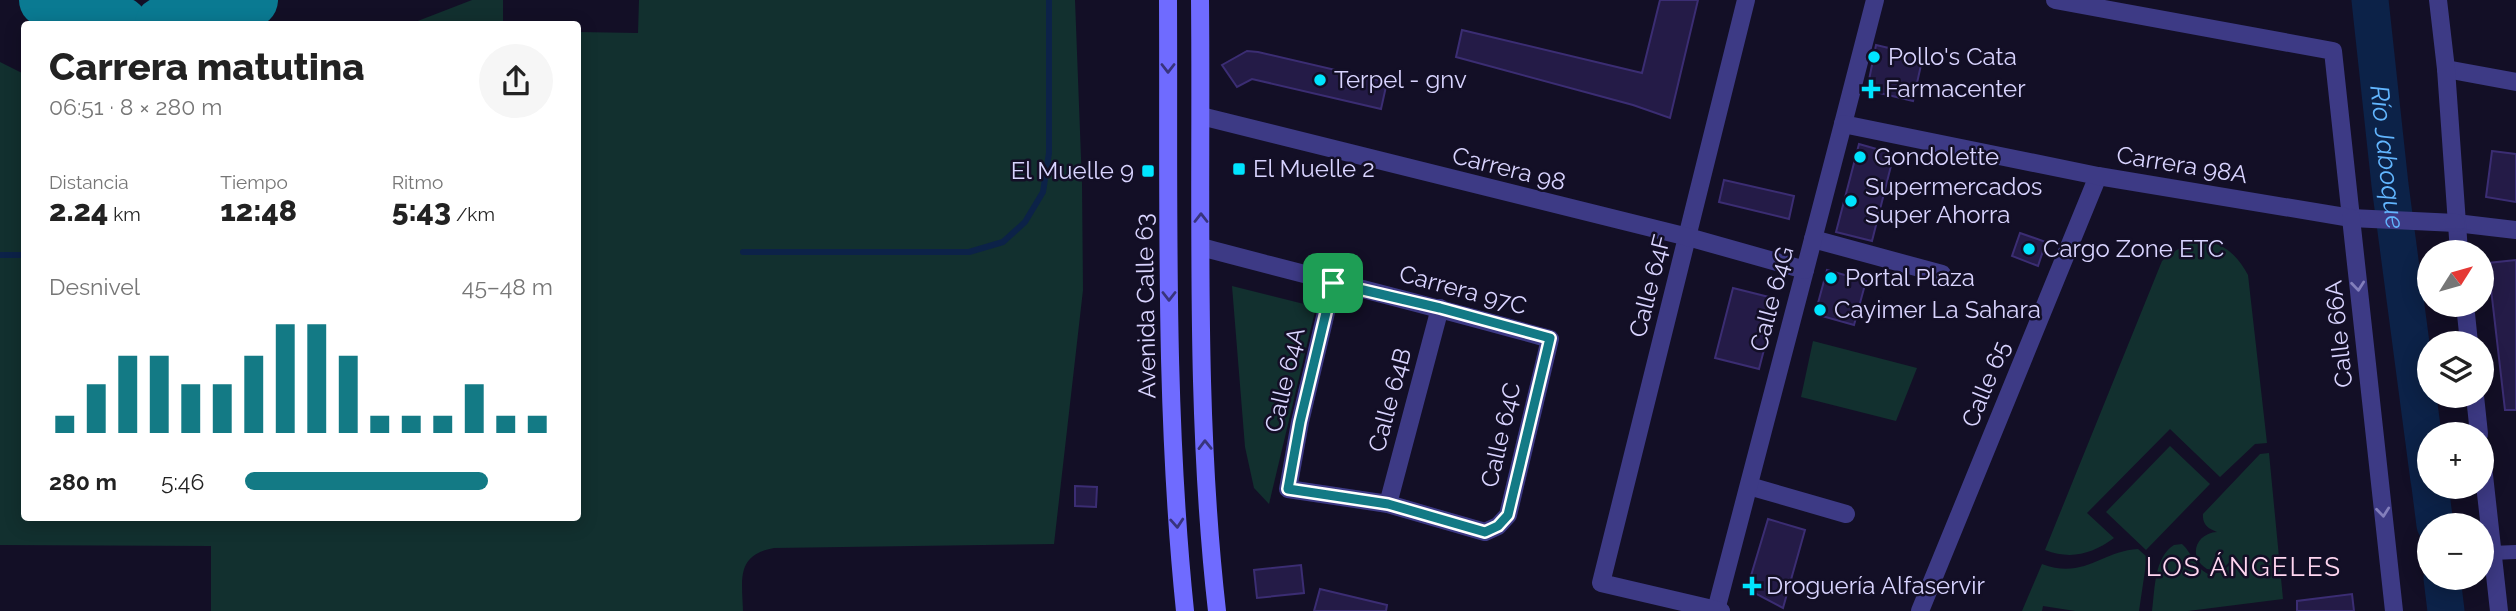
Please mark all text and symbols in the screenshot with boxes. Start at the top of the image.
place label: Pollo's Cata [1888,42,2017,71]
text: Carrera matutina [49,44,364,89]
button: share [479,44,553,118]
marker: Pollo's Cata [1866,49,1882,65]
one-way arrow [1160,63,1176,74]
place label: Terpel - gnv [1334,65,1467,94]
marker: Terpel - gnv [1312,72,1328,88]
place label: Farmacenter [1885,74,2026,103]
marker: Farmacenter [1863,81,1879,97]
water label: Río Jaboque [2364,84,2411,231]
text: 06:51 · 8 × 280 m [49,93,222,120]
street label: Carrera 98 [1449,140,1569,197]
street label: Carrera 98A [2115,140,2250,189]
place label: Gondolette [1874,142,1999,171]
marker: Gondolette [1852,149,1868,165]
place label: El Muelle 2 [1253,154,1375,183]
place label: El Muelle 9 [1011,156,1134,185]
marker: El Muelle 2 [1231,161,1247,177]
marker: El Muelle 9 [1140,163,1156,179]
text: Distancia [49,171,129,193]
text: Tiempo [220,171,288,193]
text: Ritmo [392,171,443,193]
place label: Supermercados Super Ahorra [1865,172,2042,229]
text: 2.24 [49,193,108,228]
text: 12:48 [220,193,297,228]
text: 5:43 [392,193,451,228]
marker: Supermercados Super Ahorra [1843,193,1859,209]
text: km [108,203,141,225]
text: /km [451,203,495,225]
one-way arrow [1193,212,1209,223]
street label: Avenida Calle 63 [1129,213,1162,399]
street label: Calle 64F [1623,232,1676,340]
place label: Cargo Zone ETC [2043,234,2224,263]
north arrow [2417,240,2494,317]
map controls [2417,240,2494,590]
marker: Cargo Zone ETC [2021,241,2037,257]
street label: Calle 64G [1744,243,1799,355]
pin [1303,253,1363,313]
street label: Carrera 97C [1396,259,1530,320]
place label: Portal Plaza [1845,263,1975,292]
icon: arrive [1314,264,1352,302]
marker: Portal Plaza [1823,270,1839,286]
text: Desnivel [49,273,140,300]
text: 45–48 m [462,273,553,300]
street label: Calle 66A [2318,279,2359,389]
one-way arrow [2351,280,2366,292]
one-way arrow [1161,291,1177,301]
place label: Cayimer La Sahara [1834,295,2041,324]
marker: Cayimer La Sahara [1812,302,1828,318]
street label: Calle 64A [1258,325,1311,435]
button: layers [2417,331,2494,408]
street label: Calle 65 [1955,336,2016,431]
street label: Calle 64B [1362,345,1417,455]
street label: Calle 64C [1474,380,1527,490]
button: + [2417,422,2494,499]
one-way arrow [1197,440,1213,450]
text: 280 m [49,468,117,495]
text: 5:46 [161,468,204,495]
one-way arrow [2375,507,2390,518]
button: − [2417,513,2494,590]
one-way arrow [1169,518,1184,529]
district label: LOS ÁNGELES [2146,552,2342,582]
place label: Droguería Alfaservir [1766,571,1986,600]
marker: Droguería Alfaservir [1744,578,1760,594]

